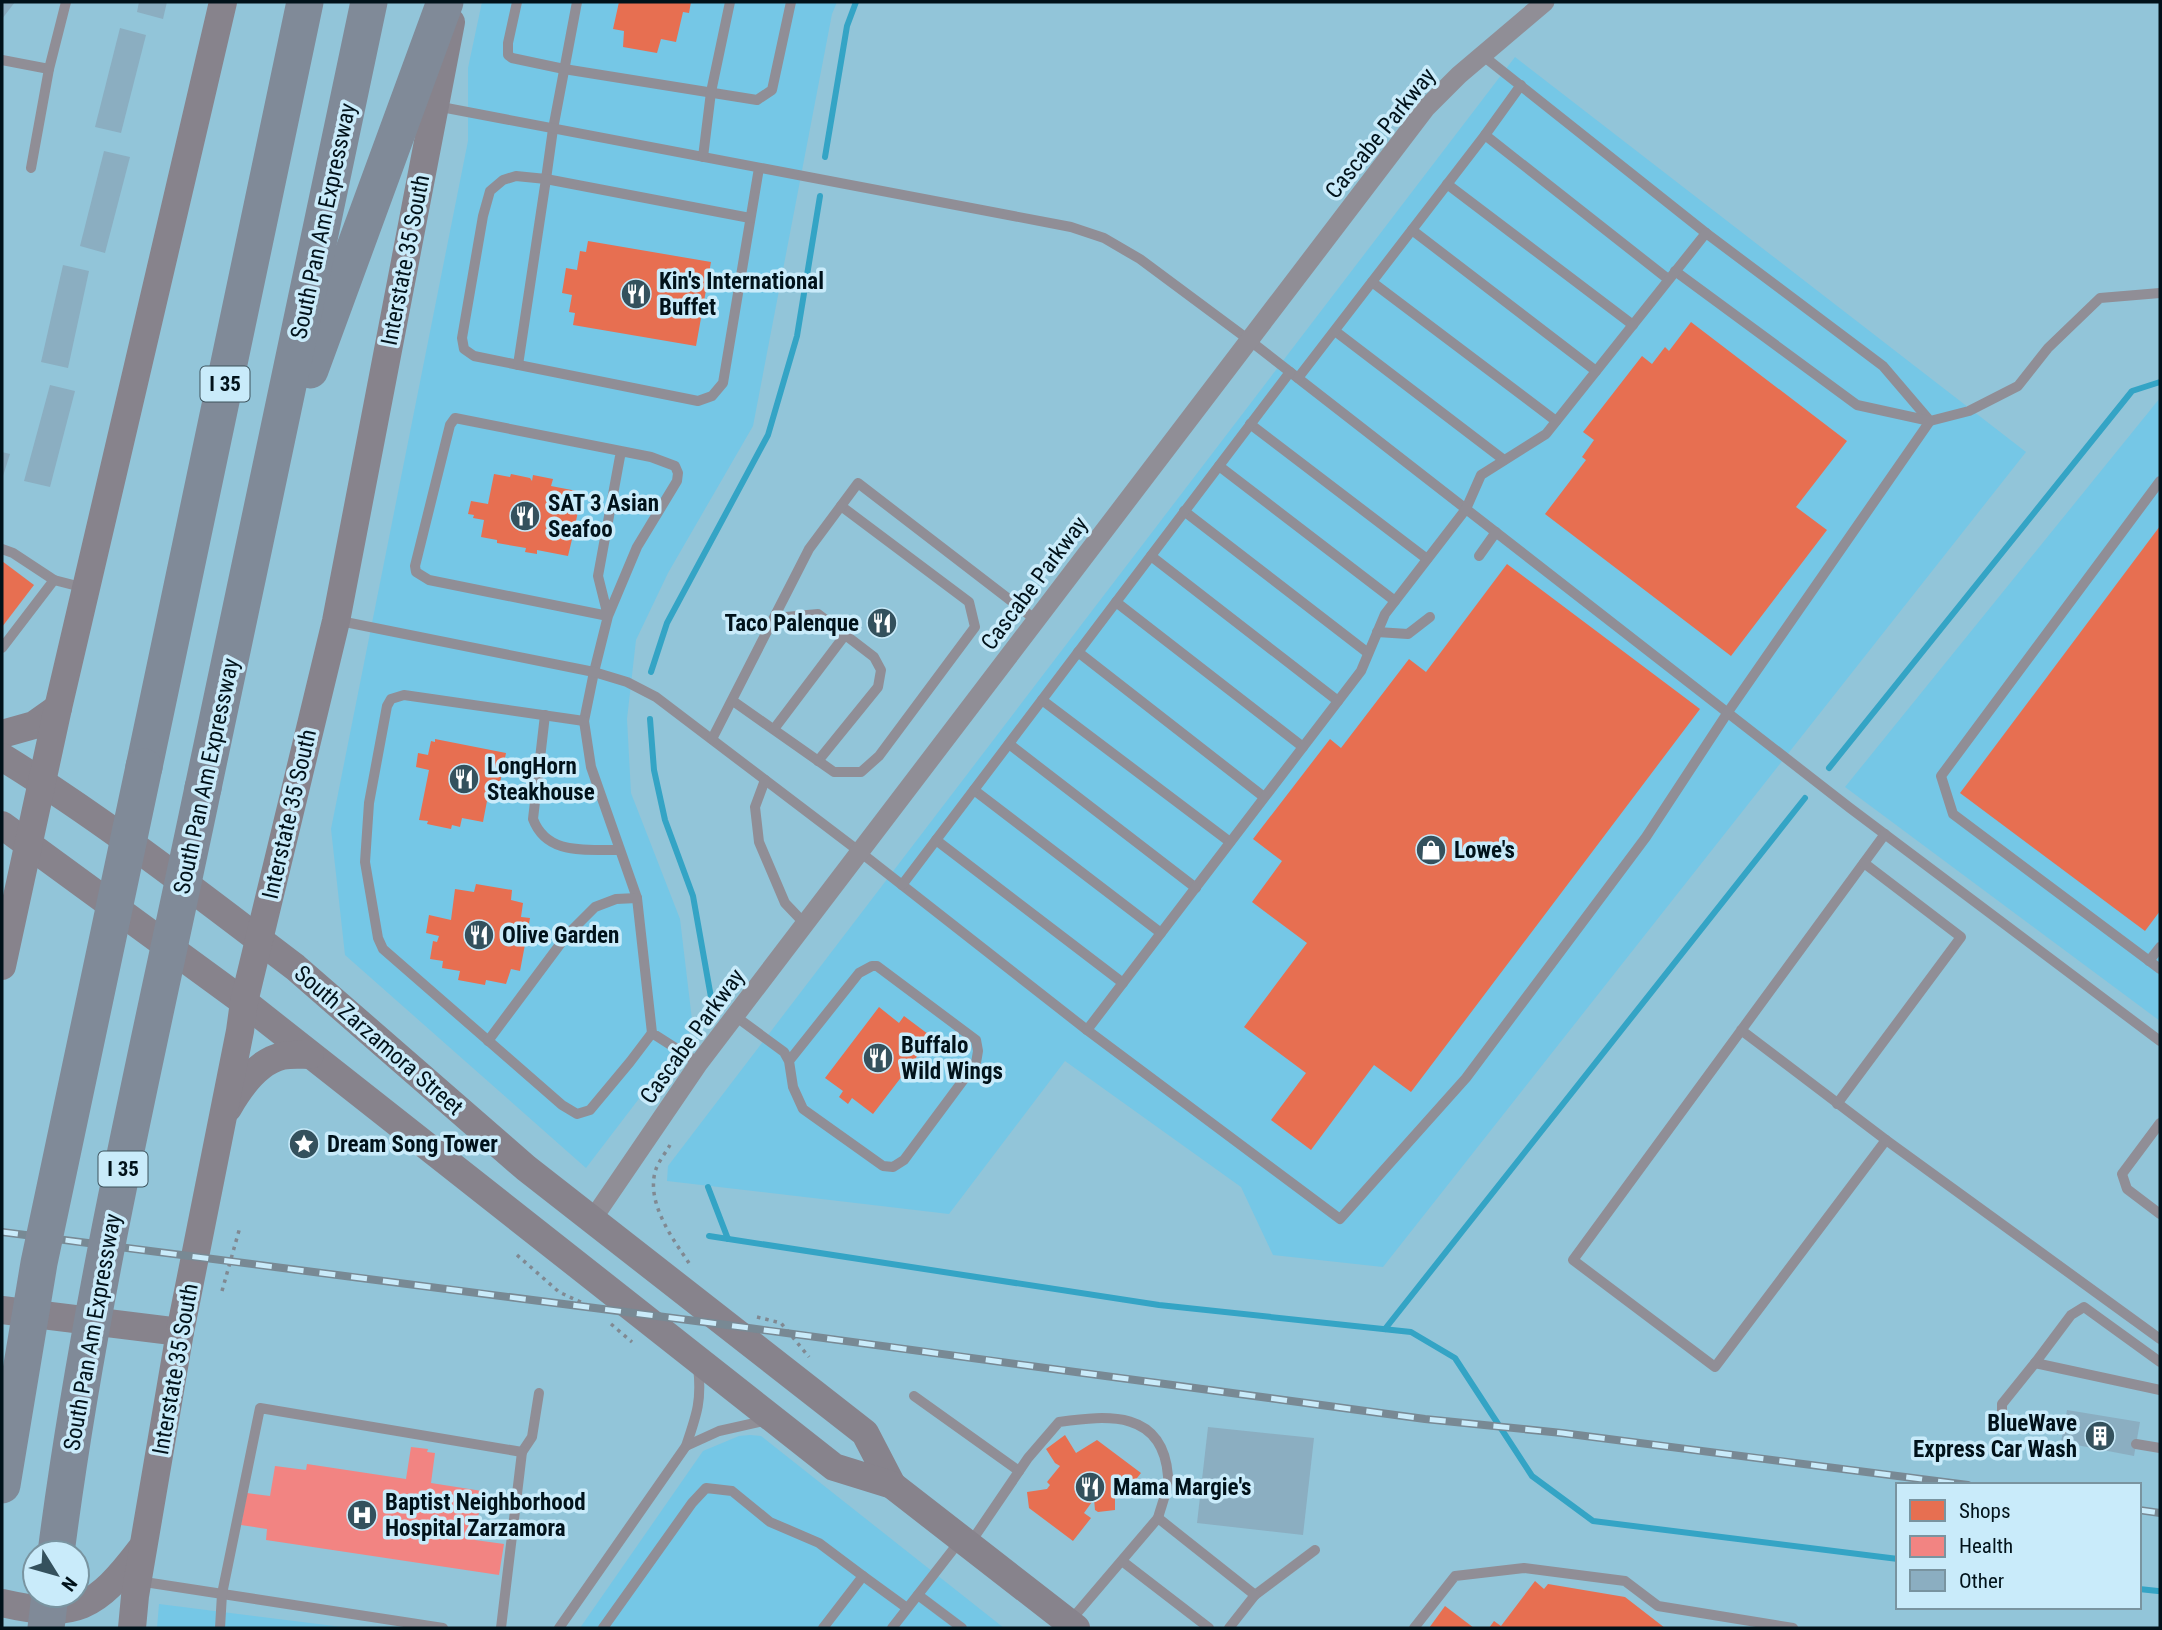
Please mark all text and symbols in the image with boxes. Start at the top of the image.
street label: Cascabe Parkway [1320,62,1441,204]
street label: South Pan Am Expressway [285,100,362,342]
street label: Interstate 35 South [376,173,435,348]
place label: Kin's International Buffet [659,268,824,321]
restaurant icon: Kin's International Buffet [619,277,653,311]
road number: I 35 [201,366,250,402]
place label: SAT 3 Asian Seafoo [548,490,659,543]
restaurant icon: SAT 3 Asian Seafoo [508,499,542,533]
street label: Cascabe Parkway [975,511,1094,655]
restaurant icon: Taco Palenque [865,606,899,640]
place label: Taco Palenque [725,610,859,637]
street label: South Pan Am Expressway [168,655,245,897]
street label: Interstate 35 South [257,727,322,902]
place label: LongHorn Steakhouse [487,753,595,806]
restaurant icon: LongHorn Steakhouse [447,762,481,796]
shop icon: Lowe's [1414,833,1448,867]
place label: Lowe's [1454,837,1515,864]
restaurant icon: Olive Garden [462,918,496,952]
place label: Olive Garden [502,922,619,949]
street label: South Zarzamora Street [289,960,468,1121]
street label: Cascabe Parkway [634,963,751,1109]
place label: Buffalo Wild Wings [901,1032,1003,1085]
restaurant icon: Buffalo Wild Wings [861,1041,895,1075]
place icon: Dream Song Tower [287,1127,321,1161]
place label: Dream Song Tower [327,1131,498,1158]
road number: I 35 [99,1152,148,1186]
street label: South Pan Am Expressway [58,1211,127,1453]
street label: Interstate 35 South [147,1281,204,1457]
place label: BlueWave Express Car Wash [1913,1410,2077,1463]
building icon: BlueWave Express Car Wash [2083,1419,2117,1453]
restaurant icon: Mama Margie's [1073,1470,1107,1504]
place label: Mama Margie's [1113,1474,1252,1501]
legend [1896,1483,2141,1609]
place label: Baptist Neighborhood Hospital Zarzamora [385,1489,586,1542]
hospital icon: Baptist Neighborhood Hospital Zarzamora [345,1498,379,1532]
text: Shops [1959,1499,2011,1523]
text: Health [1959,1534,2013,1558]
north arrow [21,1539,91,1609]
text: Other [1959,1569,2004,1593]
text: N [56,1572,82,1595]

